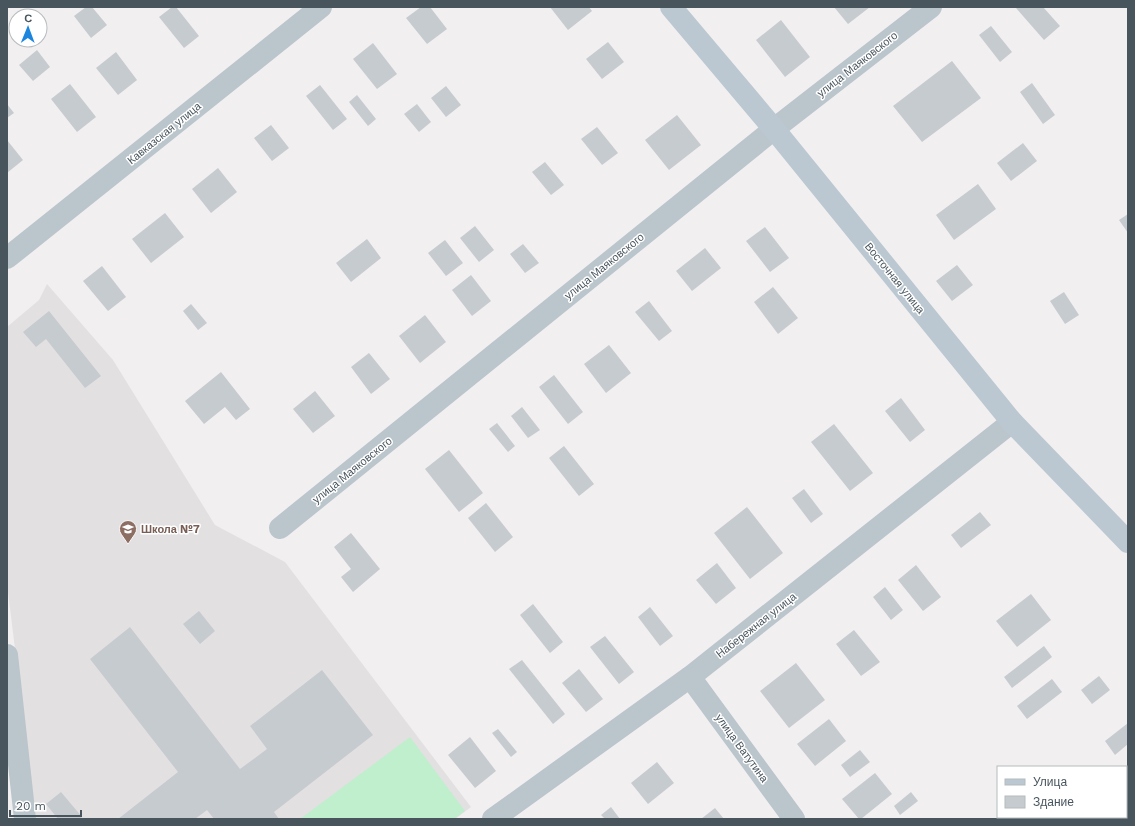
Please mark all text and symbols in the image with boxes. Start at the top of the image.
north arrow [8,8,48,48]
text: С [24,12,32,25]
street label: улица Маяковского [814,29,900,100]
street label: Кавказская улица [125,99,204,167]
street label: улица Маяковского [562,230,647,302]
street label: Восточная улица [862,240,928,317]
street label: улица Маяковского [310,434,395,506]
school or university icon: Школа №7 [118,519,138,544]
place label: Школа №7 [141,523,200,536]
street label: Набережная улица [714,590,800,661]
street label: улица Ватутина [712,712,771,786]
legend [997,766,1127,818]
text: Улица [1033,775,1067,789]
scale bar [10,792,81,818]
text: Здание [1033,795,1074,809]
text: 20 m [16,799,46,813]

